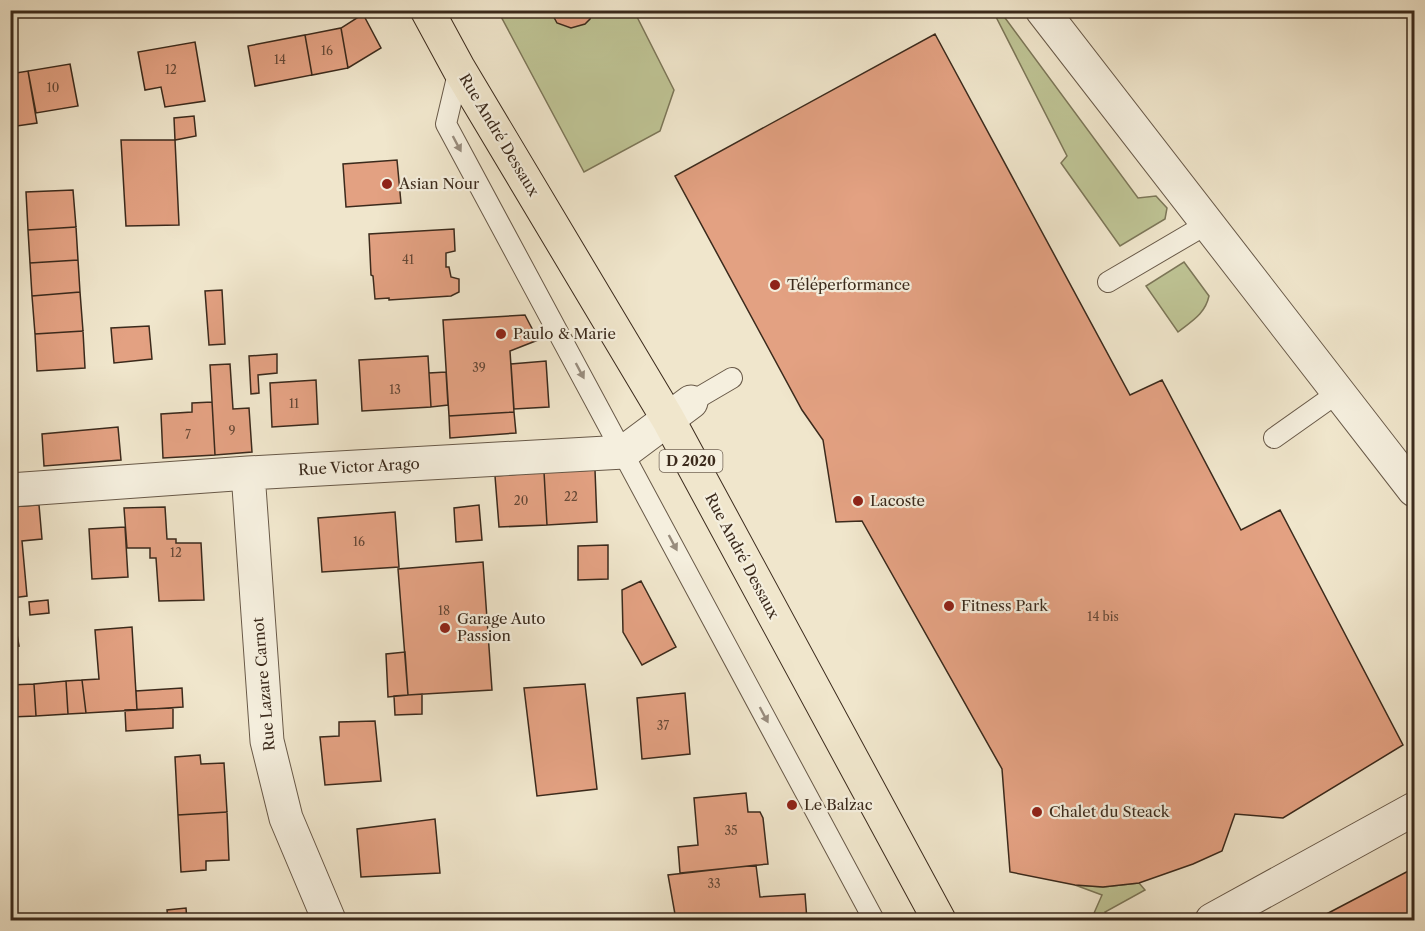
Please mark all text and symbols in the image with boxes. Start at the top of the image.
house number: 16 [321,43,333,58]
house number: 14 [274,52,286,67]
house number: 12 [165,62,177,77]
street label: Rue André Dessaux [455,70,544,200]
house number: 10 [47,80,59,95]
one-way arrow [452,136,462,153]
place label: Asian Nour [398,174,480,193]
marker: Asian Nour [380,177,394,191]
house number: 41 [402,252,414,267]
place label: Téléperformance [787,275,910,294]
marker: Téléperformance [768,278,782,292]
place label: Paulo & Marie [513,324,616,343]
marker: Paulo & Marie [494,327,508,341]
house number: 39 [472,360,486,375]
one-way arrow [575,363,585,380]
house number: 13 [389,382,401,397]
house number: 11 [289,396,299,411]
house number: 9 [228,423,236,438]
house number: 7 [185,427,191,442]
road number: D 2020 [660,450,722,472]
street label: Rue Victor Arago [298,454,420,479]
house number: 22 [564,489,578,504]
street label: Rue André Dessaux [701,490,784,622]
place label: Lacoste [870,491,925,510]
house number: 20 [514,493,528,508]
marker: Lacoste [851,494,865,508]
house number: 16 [353,534,365,549]
one-way arrow [668,535,678,552]
house number: 12 [170,545,182,560]
place label: Fitness Park [961,596,1049,615]
marker: Fitness Park [942,599,956,613]
house number: 18 [438,603,450,618]
place label: Garage Auto Passion [457,609,545,645]
house number: 14 bis [1087,609,1119,624]
street label: Rue Lazare Carnot [248,616,279,752]
marker: Garage Auto Passion [438,621,452,635]
one-way arrow [759,707,769,724]
house number: 37 [657,718,669,733]
place label: Le Balzac [804,795,873,814]
marker: Le Balzac [785,798,799,812]
place label: Chalet du Steack [1049,802,1171,821]
marker: Chalet du Steack [1030,805,1044,819]
house number: 35 [724,823,738,838]
house number: 33 [707,876,721,891]

